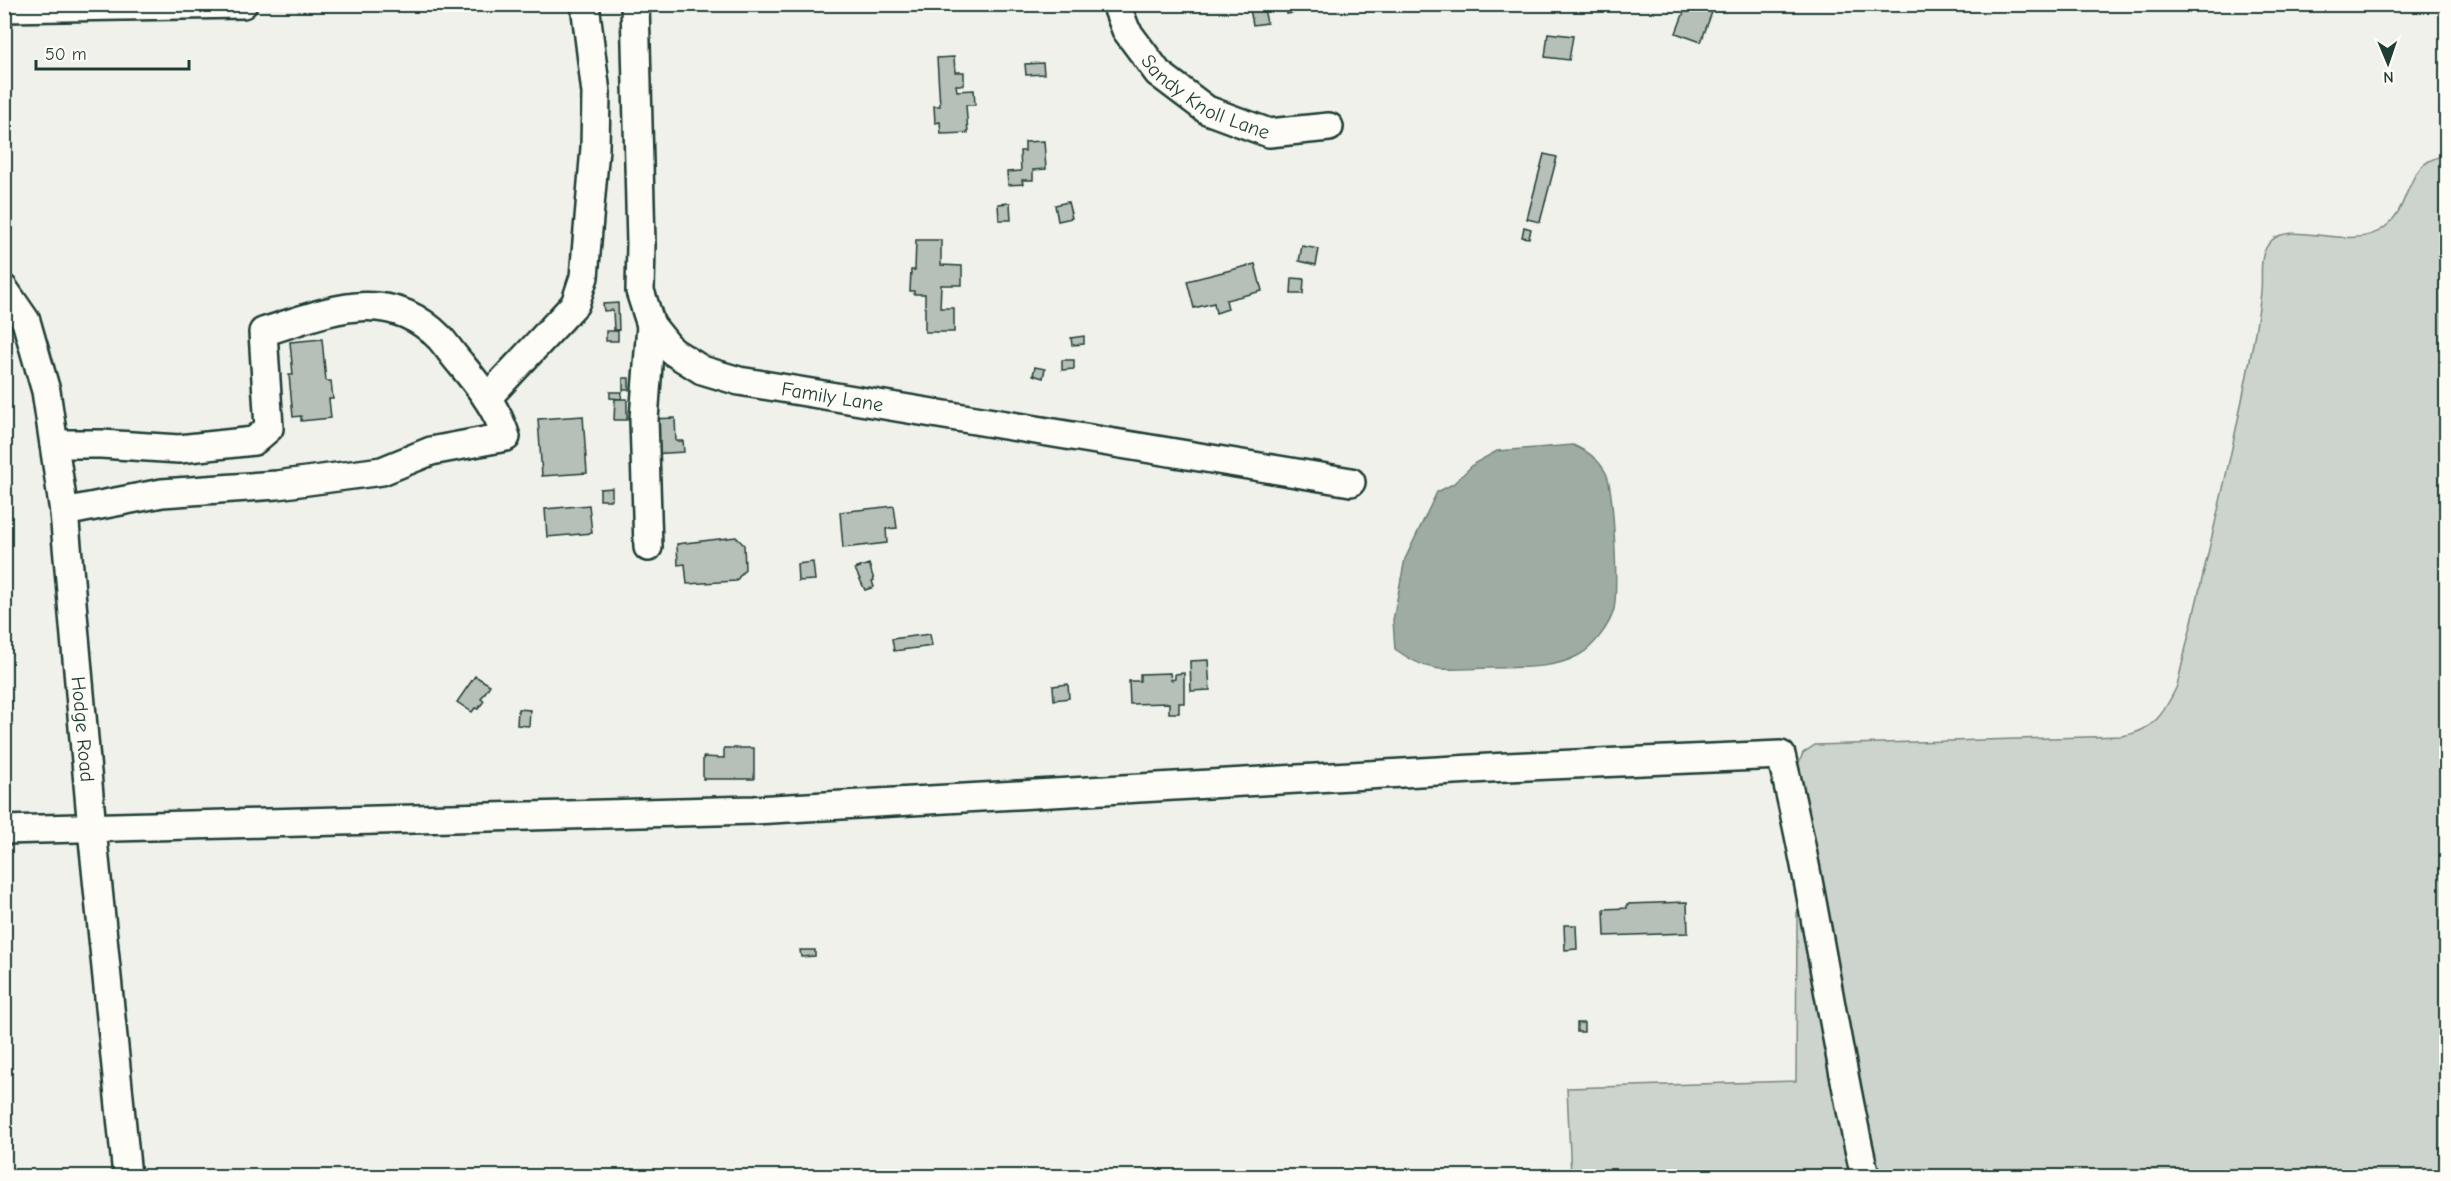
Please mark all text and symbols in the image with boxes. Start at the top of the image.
scale bar [36,33,189,71]
north arrow [2358,33,2418,93]
text: 50 m [45,44,87,65]
street label: Sandy Knoll Lane [1137,50,1273,144]
text: N [2383,68,2394,86]
street label: Family Lane [780,377,885,416]
street label: Hodge Road [67,675,99,783]

